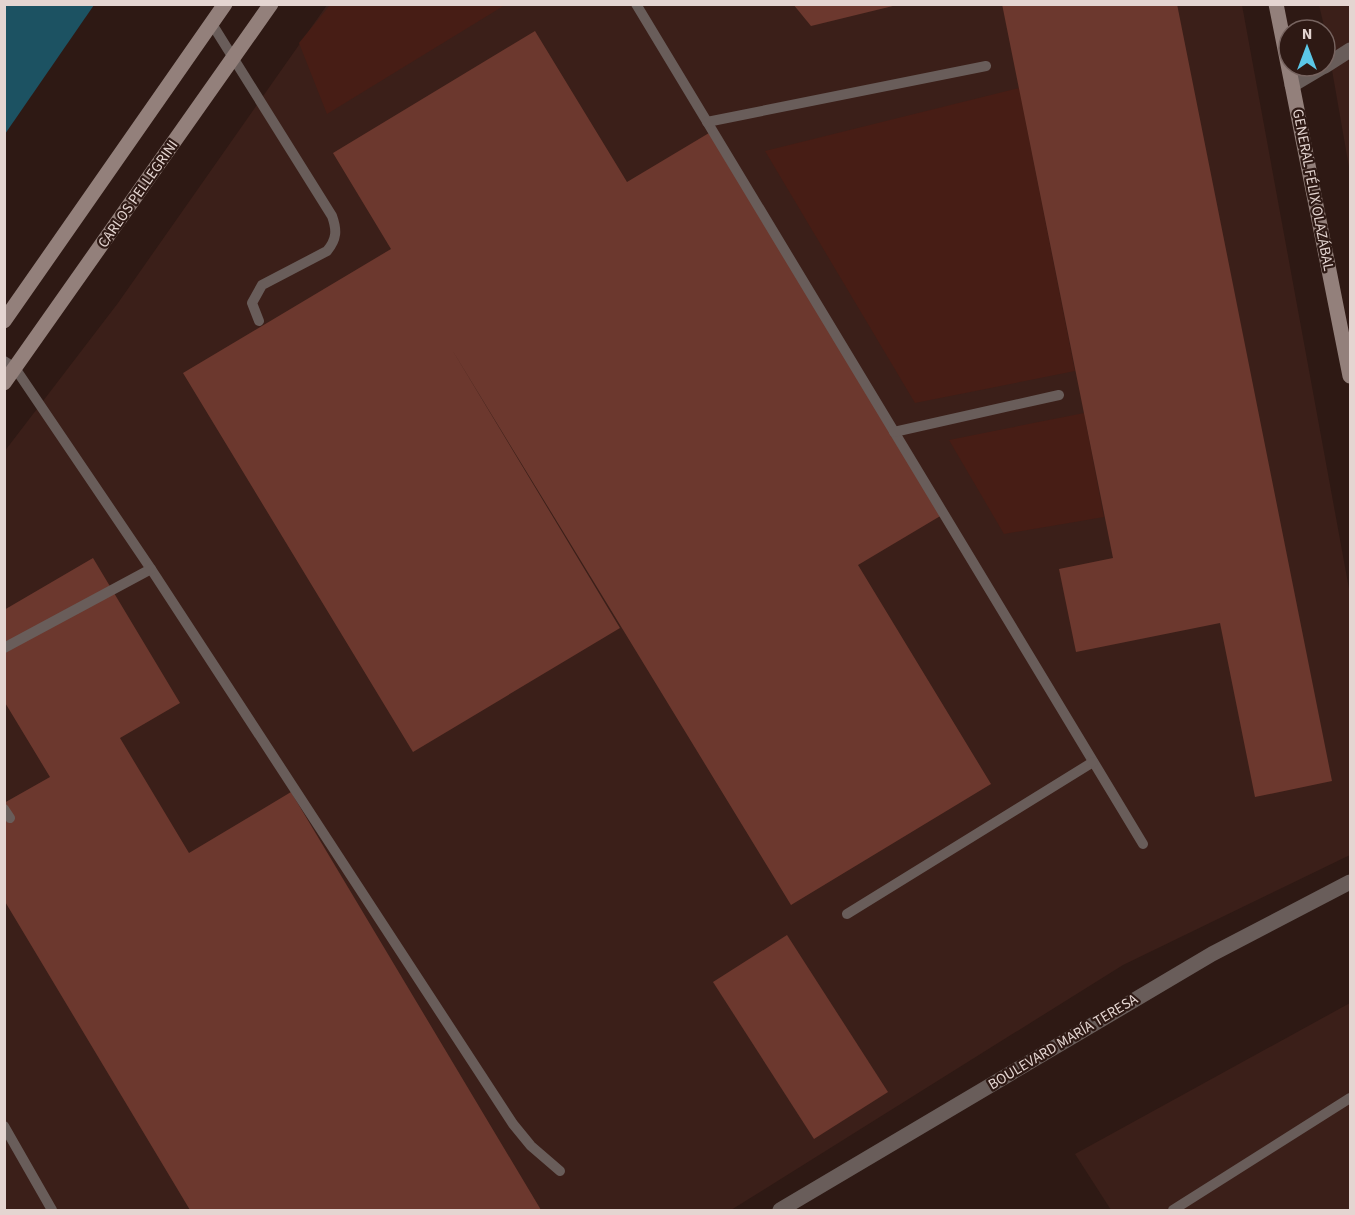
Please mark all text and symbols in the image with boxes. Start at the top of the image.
north arrow [1277,18,1337,78]
text: N [1302,23,1312,45]
street label: GENERAL FÉLIX OLAZÁBAL [1287,107,1339,273]
street label: CARLOS PELLEGRINI [93,136,183,252]
street label: BOULEVARD MARÍA TERESA [984,988,1143,1095]

